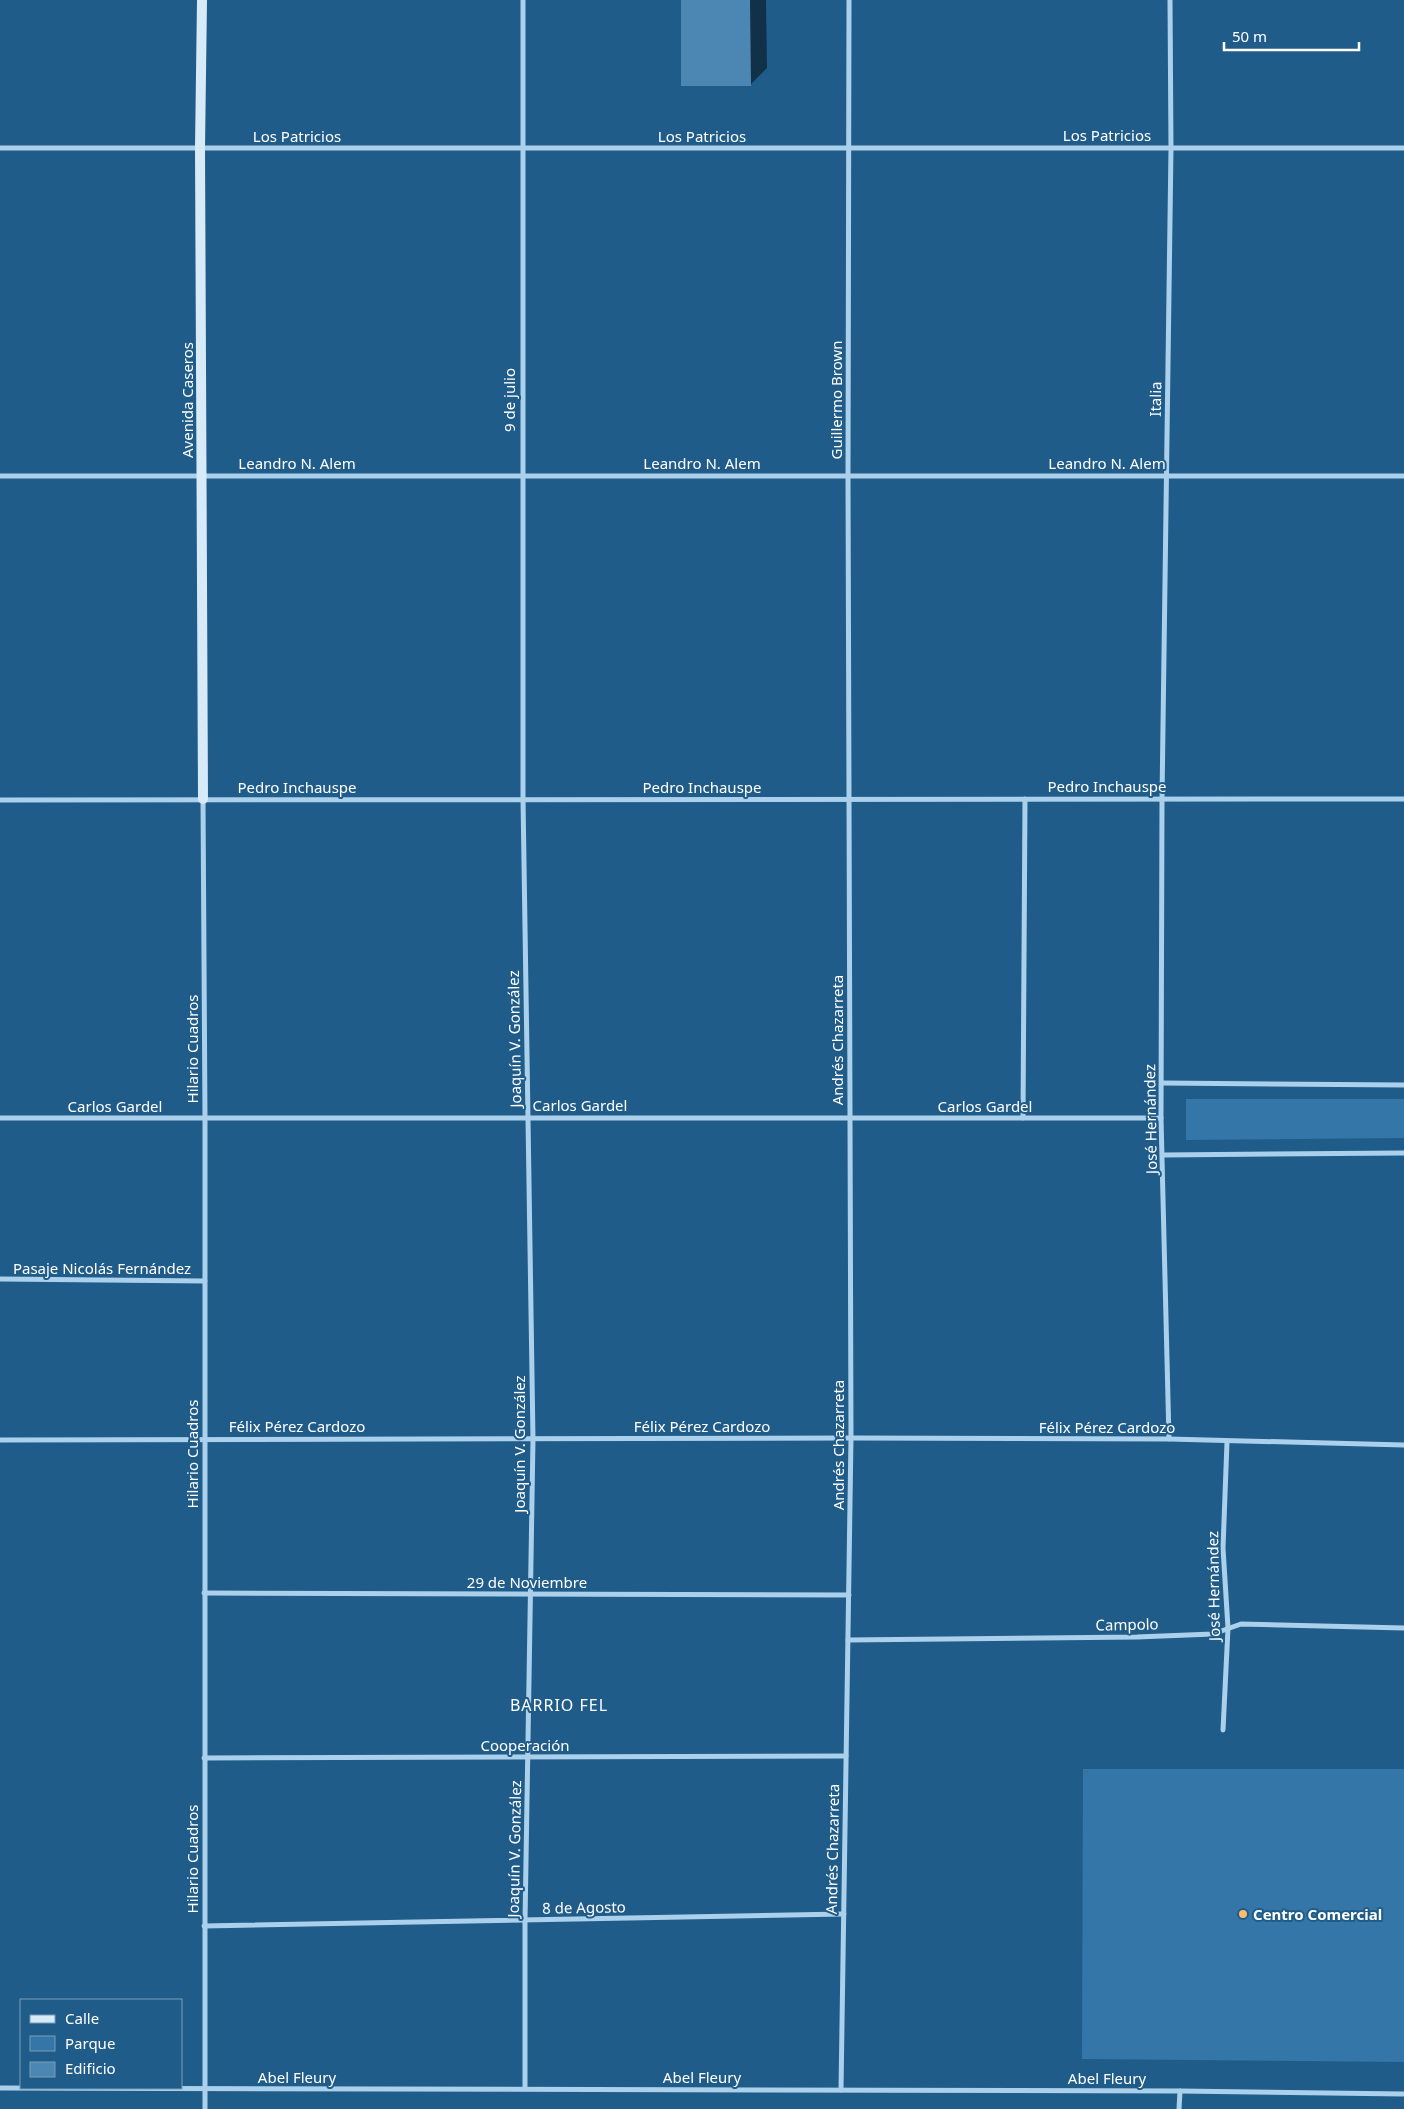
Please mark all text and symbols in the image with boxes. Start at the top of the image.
scale bar [1224,20,1359,52]
text: 50 m [1232,26,1267,46]
street label: Los Patricios [1063,125,1151,145]
street label: Los Patricios [253,126,341,146]
street label: Los Patricios [658,126,746,146]
street label: Guillermo Brown [826,341,846,459]
street label: Avenida Caseros [177,342,197,458]
street label: 9 de julio [499,368,519,432]
street label: Italia [1145,381,1165,417]
street label: Leandro N. Alem [238,453,356,473]
street label: Leandro N. Alem [643,453,761,473]
street label: Leandro N. Alem [1048,453,1166,473]
street label: Pedro Inchauspe [1047,776,1167,796]
street label: Pedro Inchauspe [237,777,357,797]
street label: Pedro Inchauspe [642,777,762,797]
street label: Joaquín V. González [503,970,525,1110]
street label: Andrés Chazarreta [827,975,847,1105]
street label: Hilario Cuadros [182,995,202,1103]
street label: José Hernández [1139,1064,1161,1176]
street label: Carlos Gardel [533,1095,627,1115]
street label: Carlos Gardel [68,1096,162,1116]
street label: Carlos Gardel [938,1096,1032,1116]
street label: Pasaje Nicolás Fernández [13,1258,191,1278]
street label: Joaquín V. González [509,1375,529,1515]
street label: Andrés Chazarreta [828,1380,848,1510]
street label: Hilario Cuadros [182,1400,202,1508]
street label: Félix Pérez Cardozo [229,1416,365,1436]
street label: Félix Pérez Cardozo [634,1416,770,1436]
street label: Félix Pérez Cardozo [1039,1417,1175,1437]
street label: José Hernández [1202,1531,1224,1643]
street label: 29 de Noviembre [467,1572,587,1592]
street label: Campolo [1095,1613,1159,1635]
district label: BARRIO FEL [510,1694,608,1716]
street label: Cooperación [480,1735,570,1755]
street label: Joaquín V. González [503,1780,525,1920]
street label: Andrés Chazarreta [821,1784,843,1914]
street label: Hilario Cuadros [182,1805,202,1913]
street label: 8 de Agosto [542,1896,626,1918]
place label: Centro Comercial [1253,1904,1382,1924]
marker: Centro Comercial [1237,1908,1249,1920]
legend [20,1999,182,2089]
text: Calle [65,2008,99,2028]
text: Parque [65,2033,115,2053]
text: Edificio [65,2058,116,2078]
street label: Abel Fleury [258,2067,336,2087]
street label: Abel Fleury [663,2067,741,2087]
street label: Abel Fleury [1068,2068,1146,2088]

